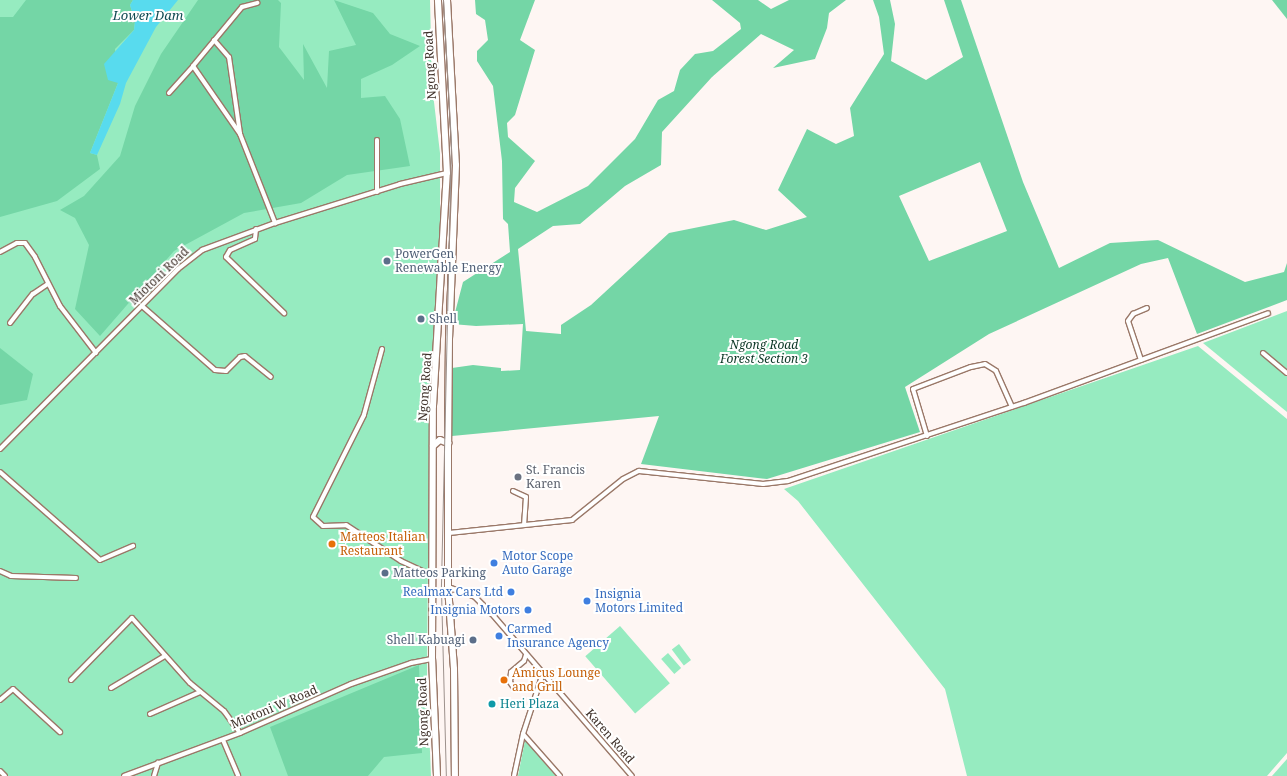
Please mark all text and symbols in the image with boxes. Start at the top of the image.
water label: Lower Dam [113,7,183,23]
street label: Ngong Road [421,30,439,100]
street label: Miotoni Road [126,244,192,308]
place label: PowerGen Renewable Energy [395,247,502,275]
marker: PowerGen Renewable Energy [382,256,392,266]
place label: Shell [429,312,457,326]
marker: Shell [416,314,426,324]
park label: Ngong Road Forest Section 3 [720,338,808,366]
street label: Ngong Road [415,352,435,422]
place label: St. Francis Karen [526,463,585,491]
marker: St. Francis Karen [513,472,523,482]
place label: Matteos Italian Restaurant [340,530,426,558]
marker: Matteos Italian Restaurant [327,539,337,549]
place label: Motor Scope Auto Garage [502,549,573,577]
marker: Motor Scope Auto Garage [489,558,499,568]
place label: Matteos Parking [393,566,486,580]
marker: Matteos Parking [380,568,390,578]
place label: Realmax Cars Ltd [403,585,503,599]
marker: Realmax Cars Ltd [506,587,516,597]
place label: Insignia Motors Limited [595,587,683,615]
marker: Insignia Motors Limited [582,596,592,606]
place label: Insignia Motors [430,603,520,617]
marker: Insignia Motors [523,605,533,615]
place label: Carmed Insurance Agency [507,622,609,650]
marker: Carmed Insurance Agency [494,631,504,641]
place label: Shell Kabuagi [387,633,465,647]
marker: Shell Kabuagi [468,635,478,645]
place label: Amicus Lounge and Grill [512,666,600,694]
marker: Amicus Lounge and Grill [499,675,509,685]
street label: Ngong Road [415,677,431,747]
street label: Miotoni W Road [229,682,319,732]
place label: Heri Plaza [500,697,559,711]
marker: Heri Plaza [487,699,497,709]
street label: Karen Road [583,706,637,766]

